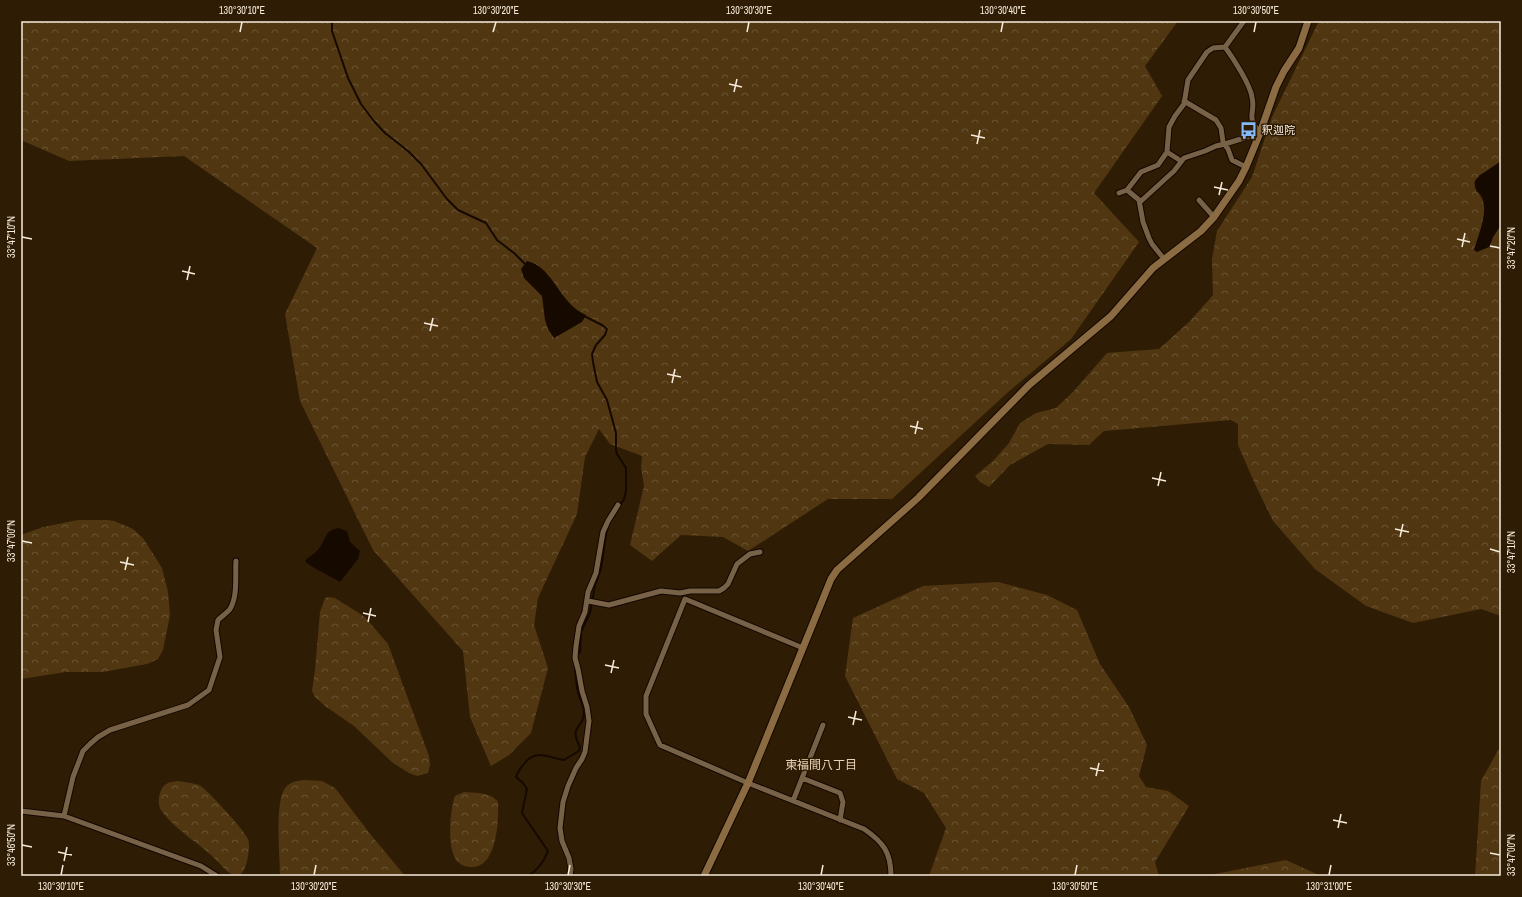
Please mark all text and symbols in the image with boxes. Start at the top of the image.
text: 130°30'10"E [219,4,265,17]
text: 130°30'20"E [473,4,519,17]
text: 130°30'30"E [726,4,772,17]
text: 130°30'40"E [980,4,1026,17]
text: 130°30'50"E [1233,4,1279,17]
bus stop icon: 釈迦院 [1239,120,1259,140]
place label: 釈迦院 [1262,123,1295,137]
text: 33°47'10"N [5,216,18,258]
text: 33°47'20"N [1505,227,1518,269]
text: 33°47'00"N [5,520,18,562]
text: 33°47'10"N [1505,531,1518,573]
district label: 東福間八丁目 [785,757,857,773]
text: 33°46'50"N [5,824,18,866]
text: 33°47'00"N [1505,834,1518,876]
text: 130°30'10"E [38,880,84,893]
text: 130°30'20"E [291,880,337,893]
text: 130°30'30"E [545,880,591,893]
text: 130°30'40"E [798,880,844,893]
text: 130°30'50"E [1052,880,1098,893]
text: 130°31'00"E [1306,880,1352,893]

